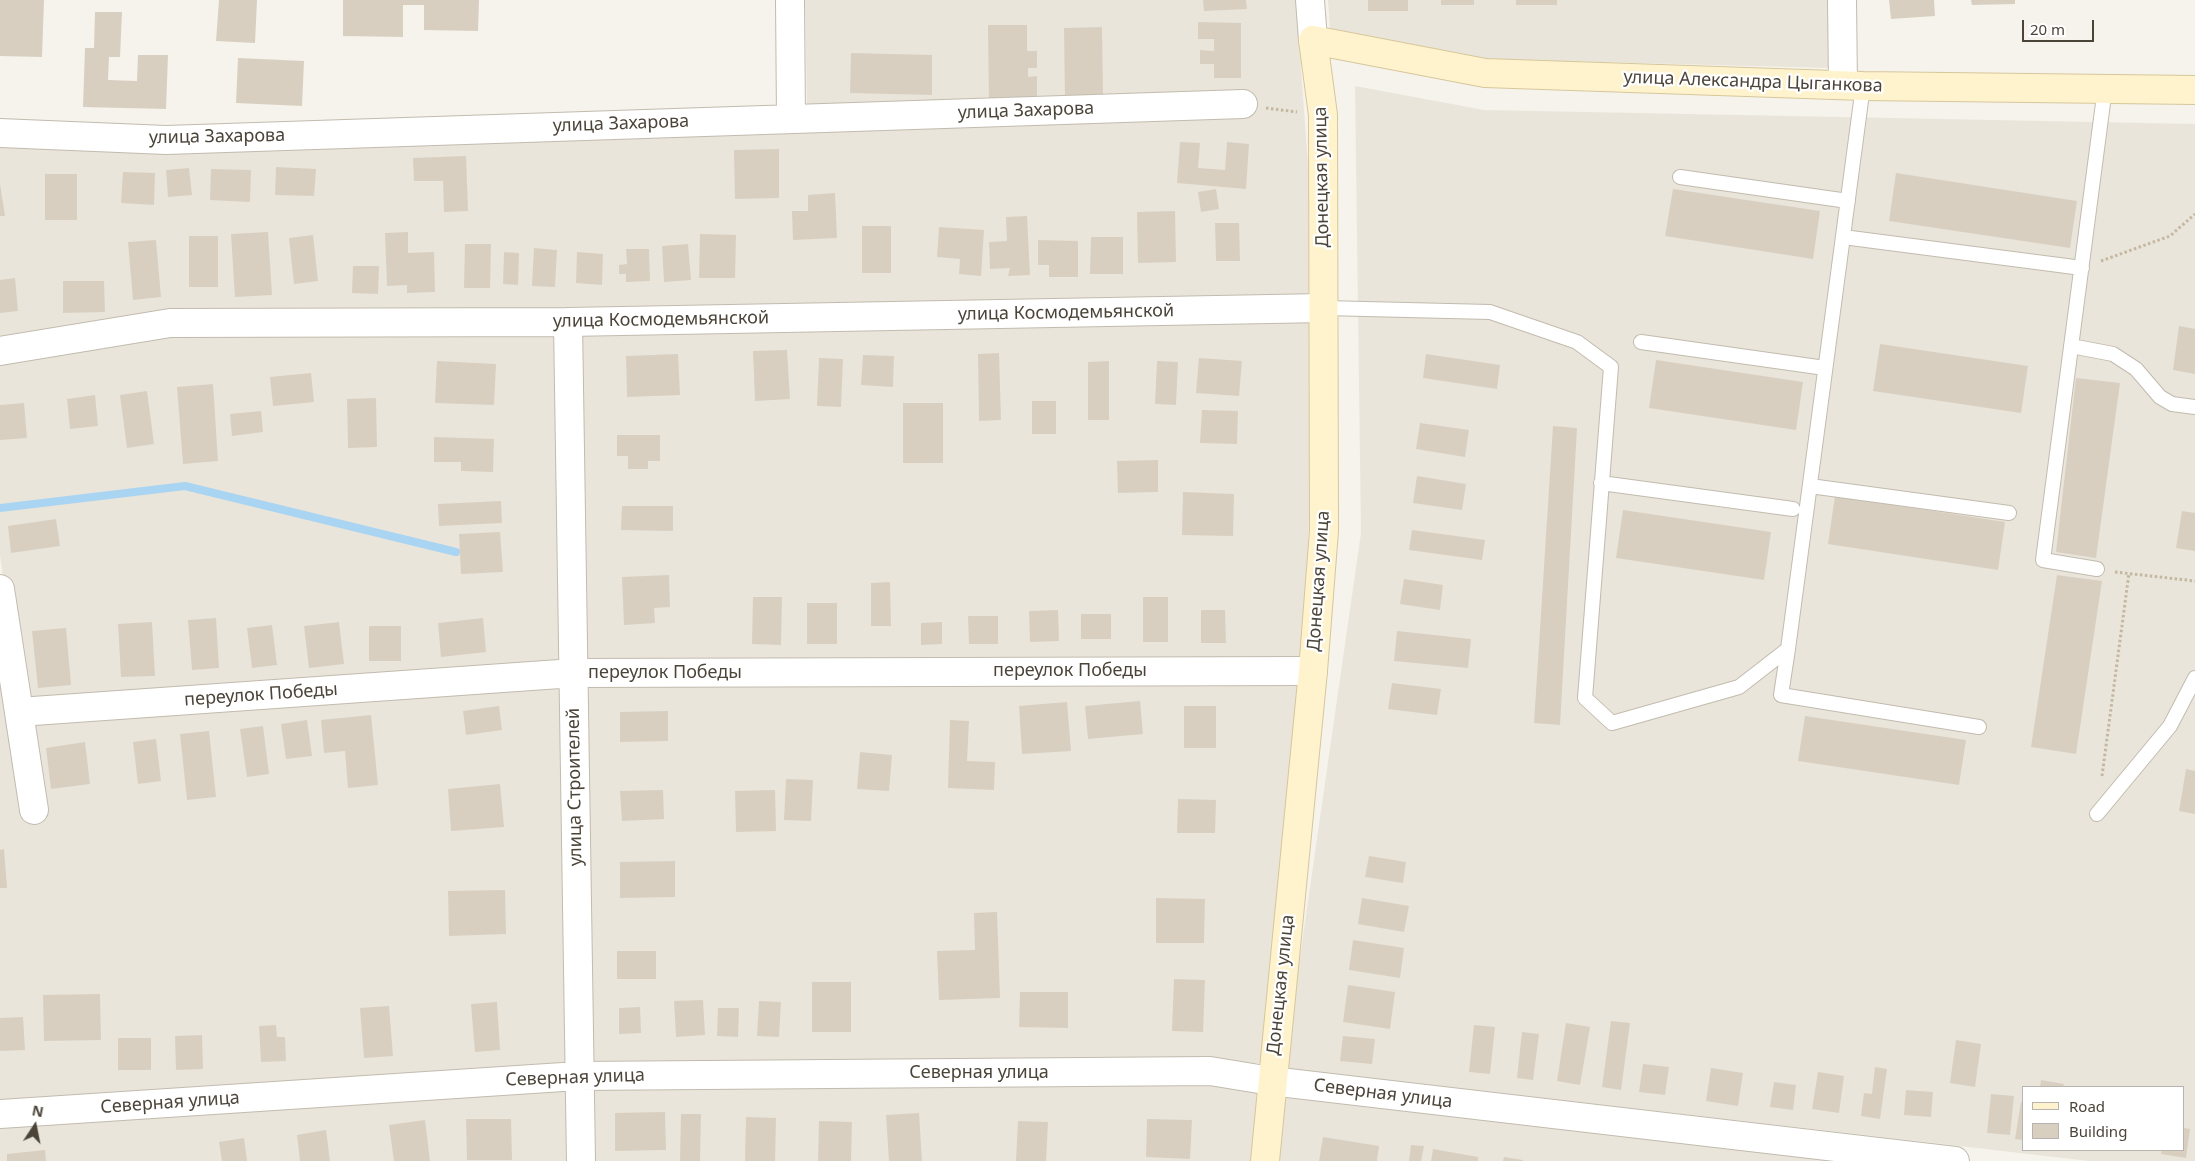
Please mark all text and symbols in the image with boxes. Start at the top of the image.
scale bar [2025,10,2098,42]
text: 20 m [2030,19,2065,39]
street label: улица Александра Цыганкова [1623,67,1883,97]
street label: улица Захарова [957,98,1095,124]
street label: Донецкая улица [1310,106,1334,248]
street label: улица Захарова [552,111,690,137]
street label: улица Захарова [149,125,285,149]
street label: улица Космодемьянской [958,300,1174,326]
street label: улица Космодемьянской [553,307,769,333]
street label: Донецкая улица [1303,510,1335,652]
street label: переулок Победы [993,660,1147,682]
street label: переулок Победы [588,662,742,684]
street label: переулок Победы [184,679,338,711]
street label: улица Строителей [563,708,587,866]
street label: Донецкая улица [1263,914,1299,1056]
street label: Северная улица [909,1062,1049,1084]
street label: Северная улица [505,1065,645,1091]
street label: Северная улица [1312,1075,1454,1113]
legend [2022,1086,2185,1151]
street label: Северная улица [100,1087,240,1119]
text: Road [2069,1096,2105,1116]
text: N [31,1100,45,1121]
north arrow [10,1101,60,1151]
text: Building [2069,1121,2127,1141]

